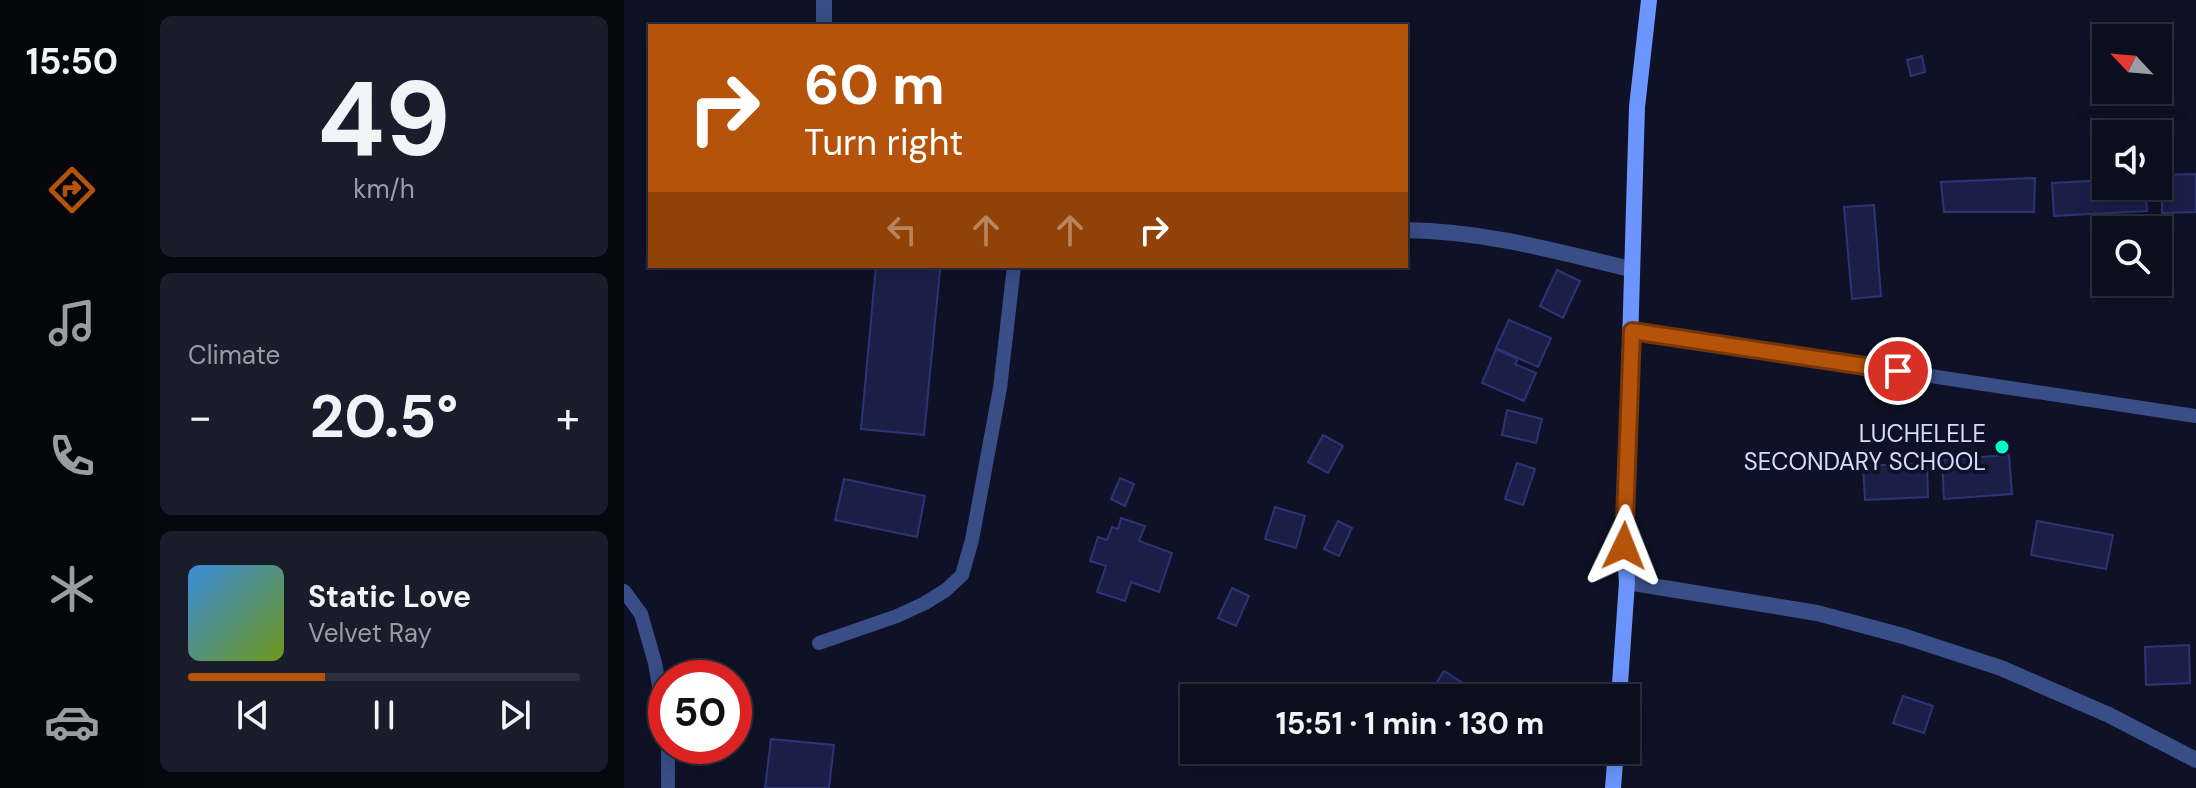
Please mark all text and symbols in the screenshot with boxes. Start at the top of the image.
north arrow [2092,24,2172,104]
map controls [2092,24,2172,296]
text: 15:50 [26,38,118,85]
text: 60 m [804,48,945,121]
text: 49 [317,52,451,187]
icon: right [672,56,776,160]
text: Turn right [804,119,963,166]
button: sound [2092,120,2172,200]
icon: directions [44,162,100,218]
text: km/h [353,172,415,206]
icon: left [880,208,924,252]
icon: ahead [964,208,1008,252]
icon: ahead [1048,208,1092,252]
icon: right [1132,208,1176,252]
button: search [2092,216,2172,296]
icon: music [44,295,100,351]
pin [1864,337,1932,405]
text: Climate [188,338,280,372]
icon: arrive [1876,349,1920,393]
text: 20.5° [310,377,458,456]
text: − [188,388,212,446]
text: + [556,388,580,446]
place label: LUCHELELE SECONDARY SCHOOL [1744,418,1986,477]
icon: phone [44,428,100,484]
marker: LUCHELELE SECONDARY SCHOOL [1993,438,2011,456]
position arrow [1582,504,1666,588]
icon: climate [44,561,100,617]
text: Static Love [308,577,471,616]
text: Velvet Ray [308,616,432,650]
speed limit sign: 50 [648,660,752,764]
icon: previous [231,693,275,737]
icon: pause [362,693,406,737]
icon: next [493,693,537,737]
icon: car [44,694,100,750]
text: 15:51 · 1 min · 130 m [1276,704,1544,743]

